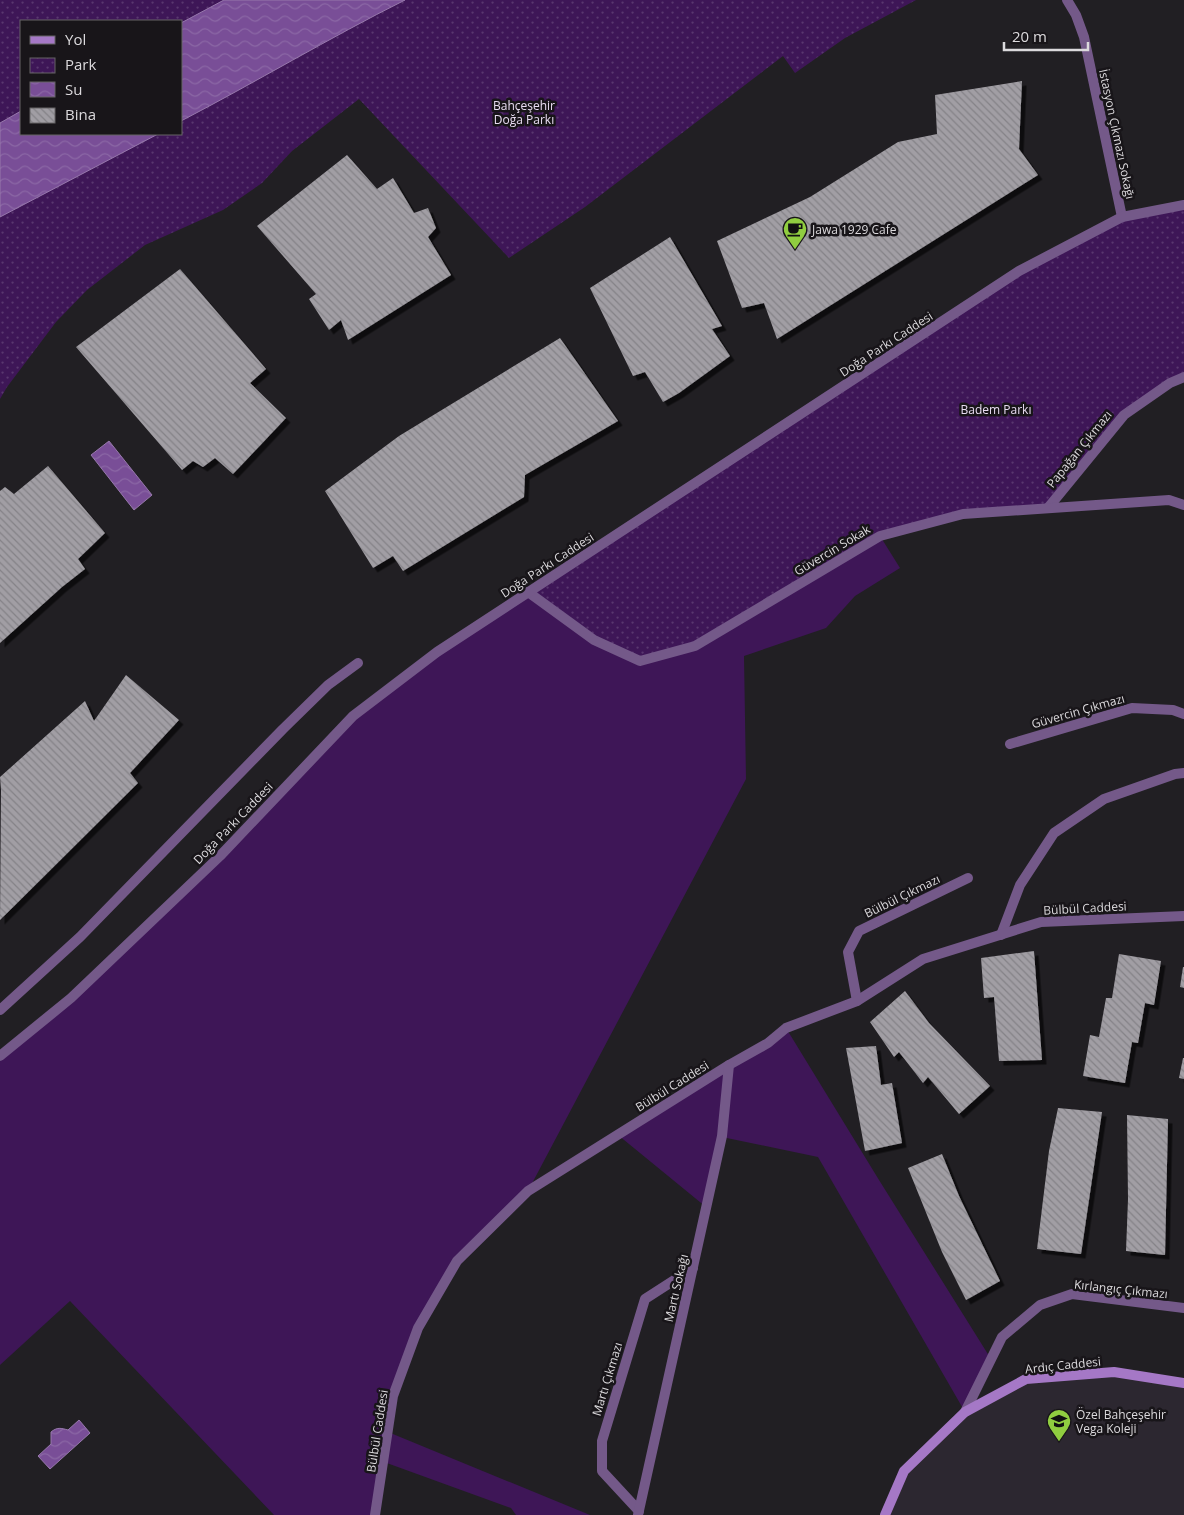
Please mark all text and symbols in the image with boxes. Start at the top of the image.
legend [20,20,182,135]
scale bar [1004,20,1088,52]
text: 20 m [1012,26,1047,46]
text: Yol [65,29,86,49]
text: Park [65,54,96,74]
street label: İstasyon Çıkmazı Sokağı [1095,68,1139,200]
text: Su [65,79,82,99]
park label: Bahçeşehir Doğa Parkı [493,97,555,128]
text: Bina [65,104,96,124]
cafe icon: Jawa 1929 Cafe [782,216,808,250]
place label: Jawa 1929 Cafe [811,221,897,238]
street label: Doğa Parkı Caddesi [836,307,936,381]
park label: Badem Parkı [961,401,1031,418]
street label: Papağan Çıkmazı [1043,407,1115,491]
street label: Güvercin Sokak [791,520,874,579]
street label: Doğa Parkı Caddesi [497,528,597,602]
street label: Güvercin Çıkmazı [1029,690,1127,732]
street label: Doğa Parkı Caddesi [189,778,277,868]
street label: Bülbül Çıkmazı [861,870,943,922]
street label: Bülbül Caddesi [1043,897,1127,919]
street label: Bülbül Caddesi [632,1057,712,1115]
street label: Martı Sokağı [660,1252,692,1324]
street label: Kırlangıç Çıkmazı [1073,1276,1169,1302]
street label: Martı Çıkmazı [588,1340,626,1418]
street label: Ardıç Caddesi [1024,1353,1102,1377]
street label: Bülbül Caddesi [362,1388,392,1474]
place label: Özel Bahçeşehir Vega Koleji [1076,1406,1166,1437]
school or university icon: Özel Bahçeşehir Vega Koleji [1046,1408,1072,1442]

